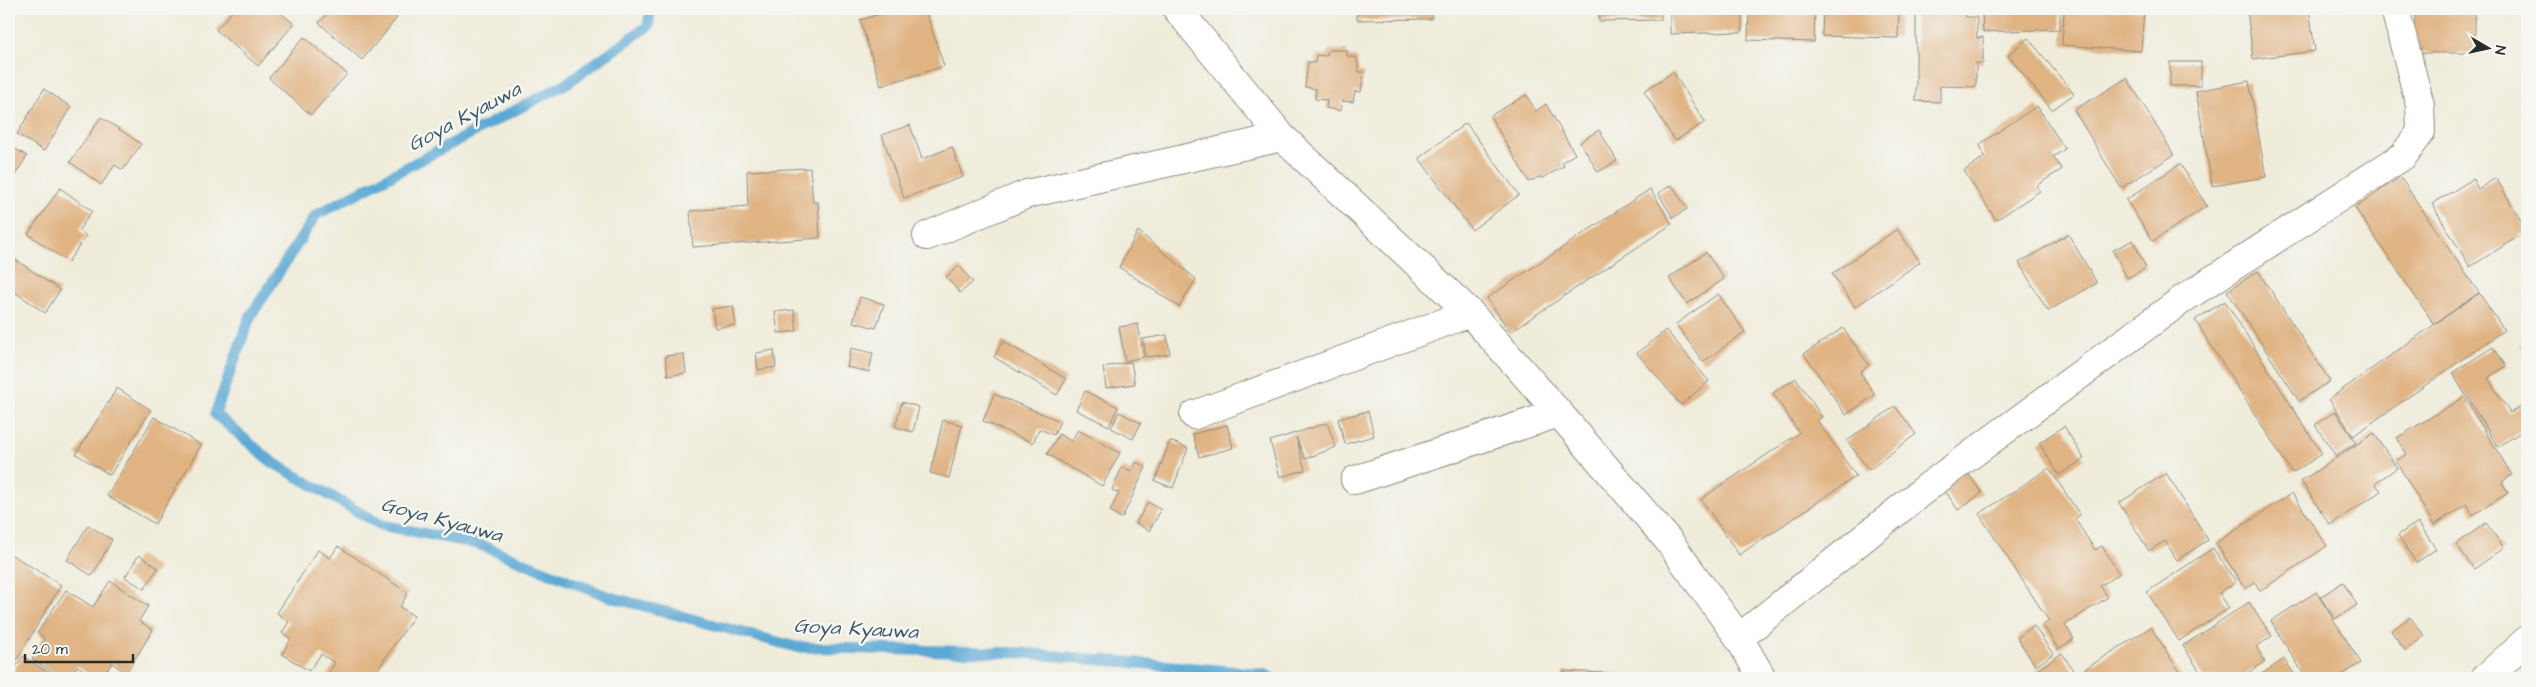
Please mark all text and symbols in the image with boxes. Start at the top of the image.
north arrow [2464,22,2514,72]
text: N [2489,44,2510,56]
water label: Goya Kyauwa [403,75,527,159]
water label: Goya Kyauwa [378,490,506,551]
water label: Goya Kyauwa [793,612,919,647]
scale bar [25,632,132,664]
text: 20 m [32,639,68,660]

